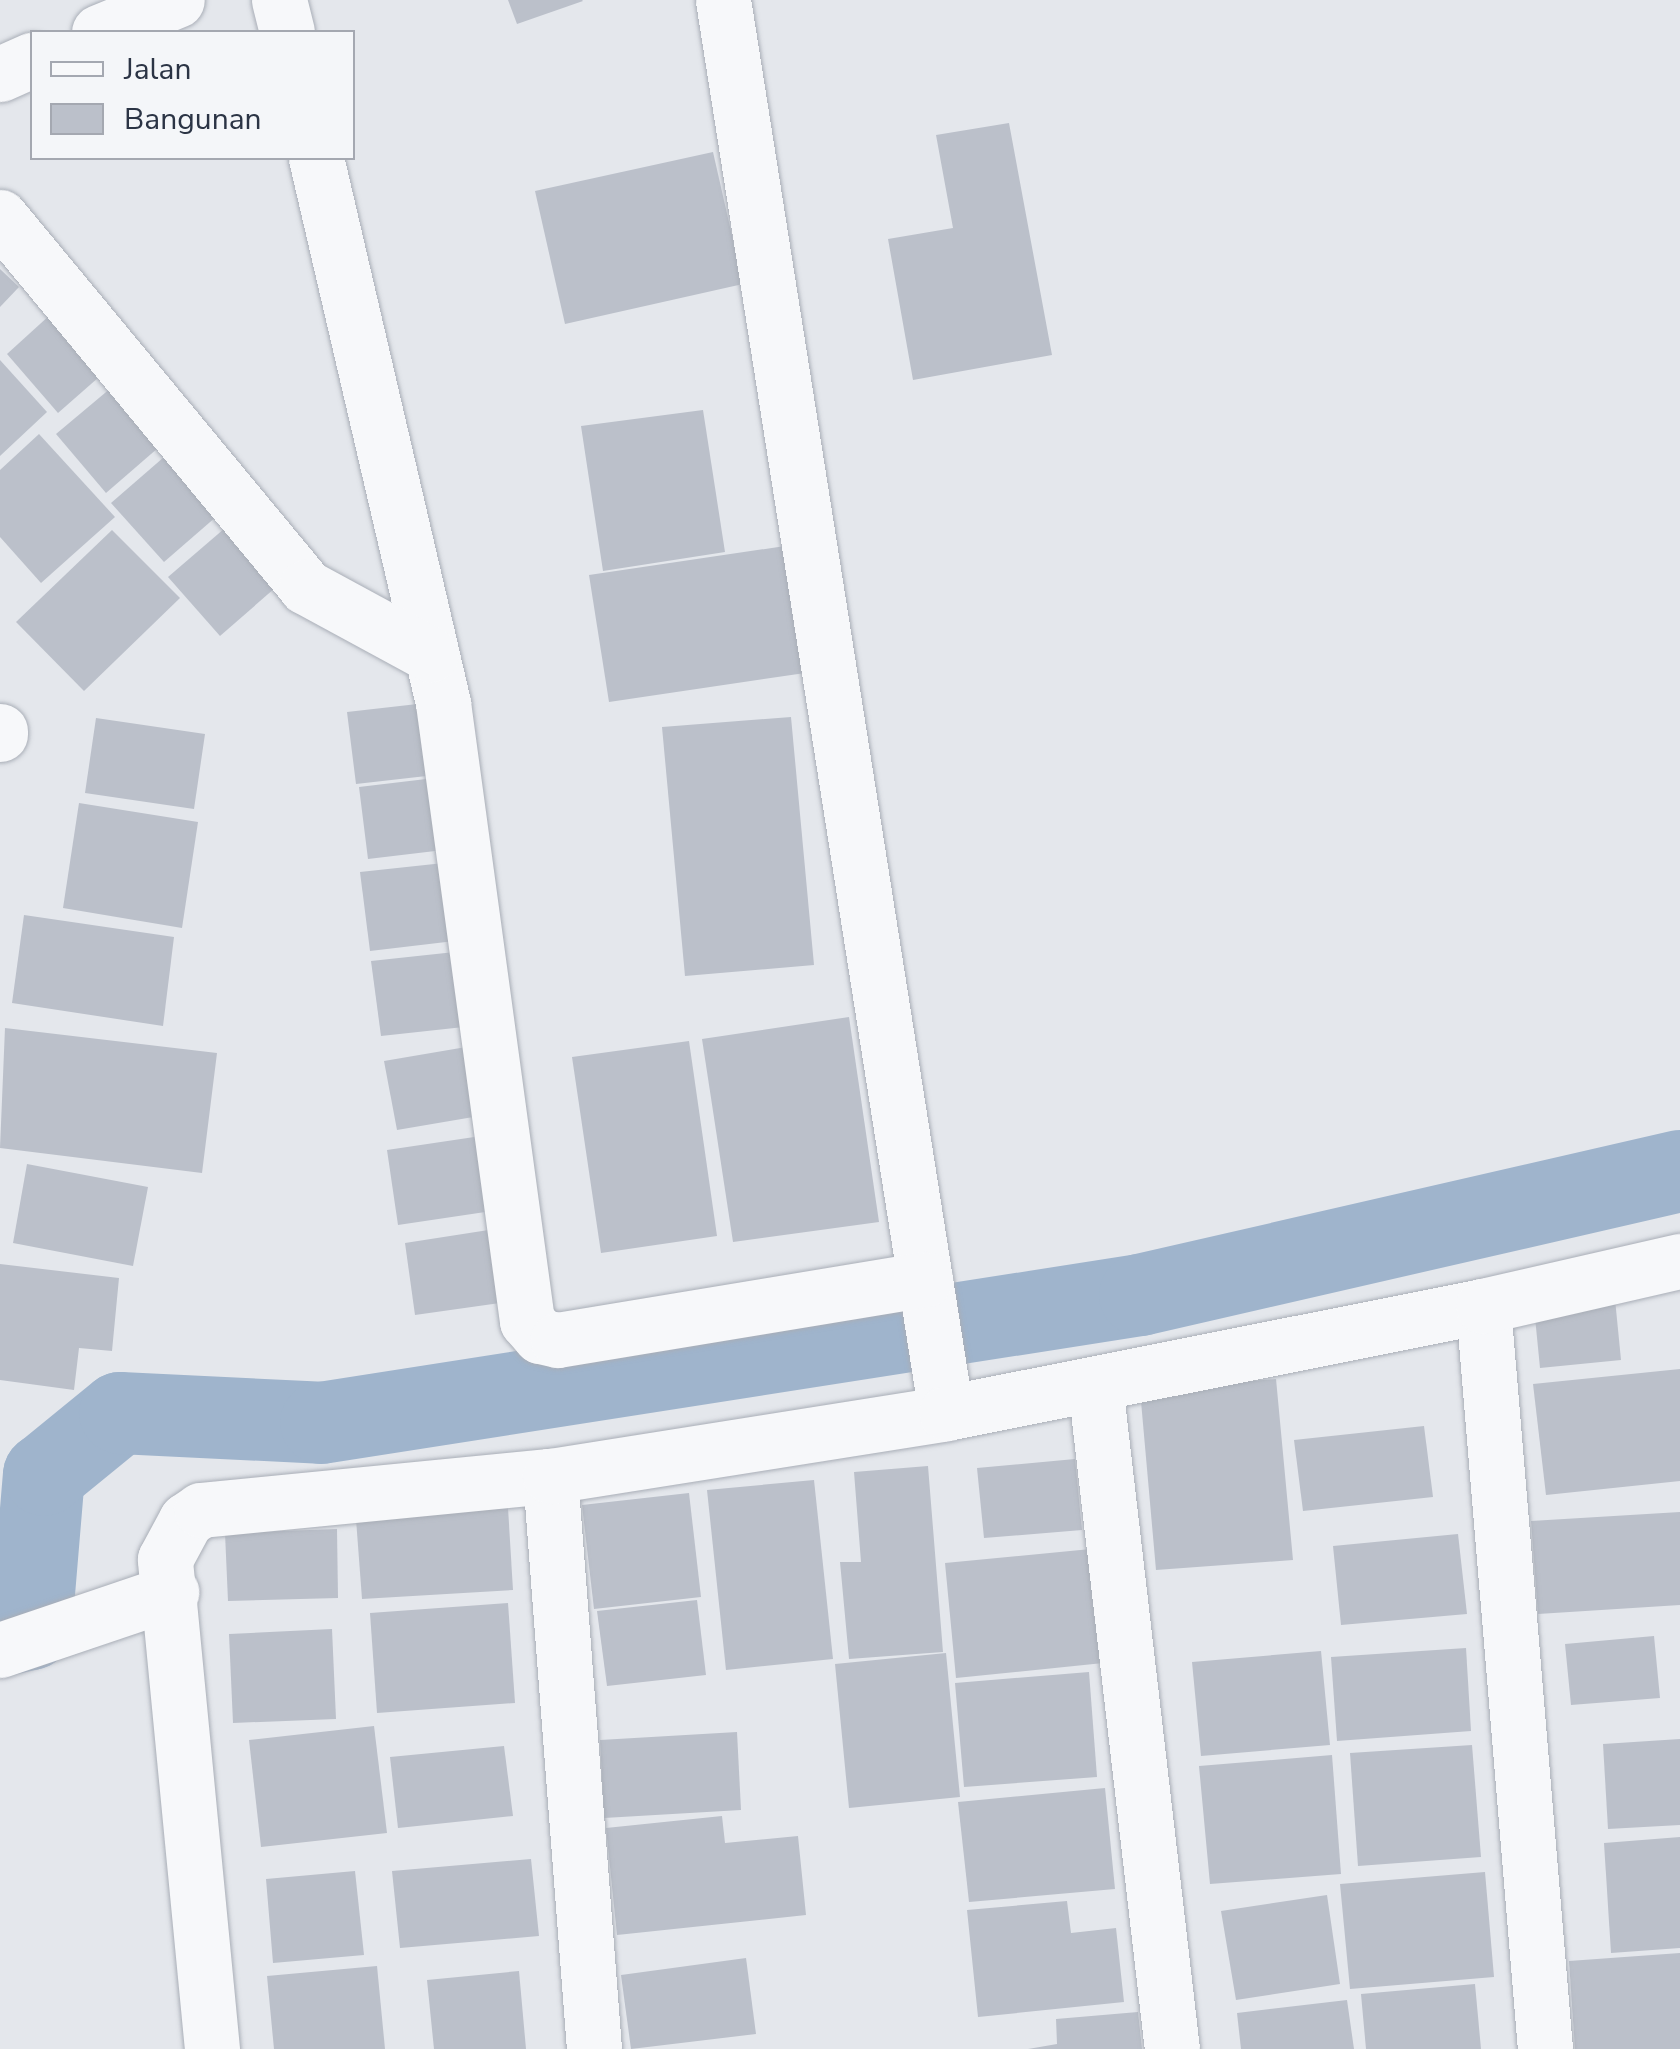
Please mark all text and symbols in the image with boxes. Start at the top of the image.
legend [30,30,355,160]
text: Jalan [124,49,191,90]
text: Bangunan [124,99,262,140]

